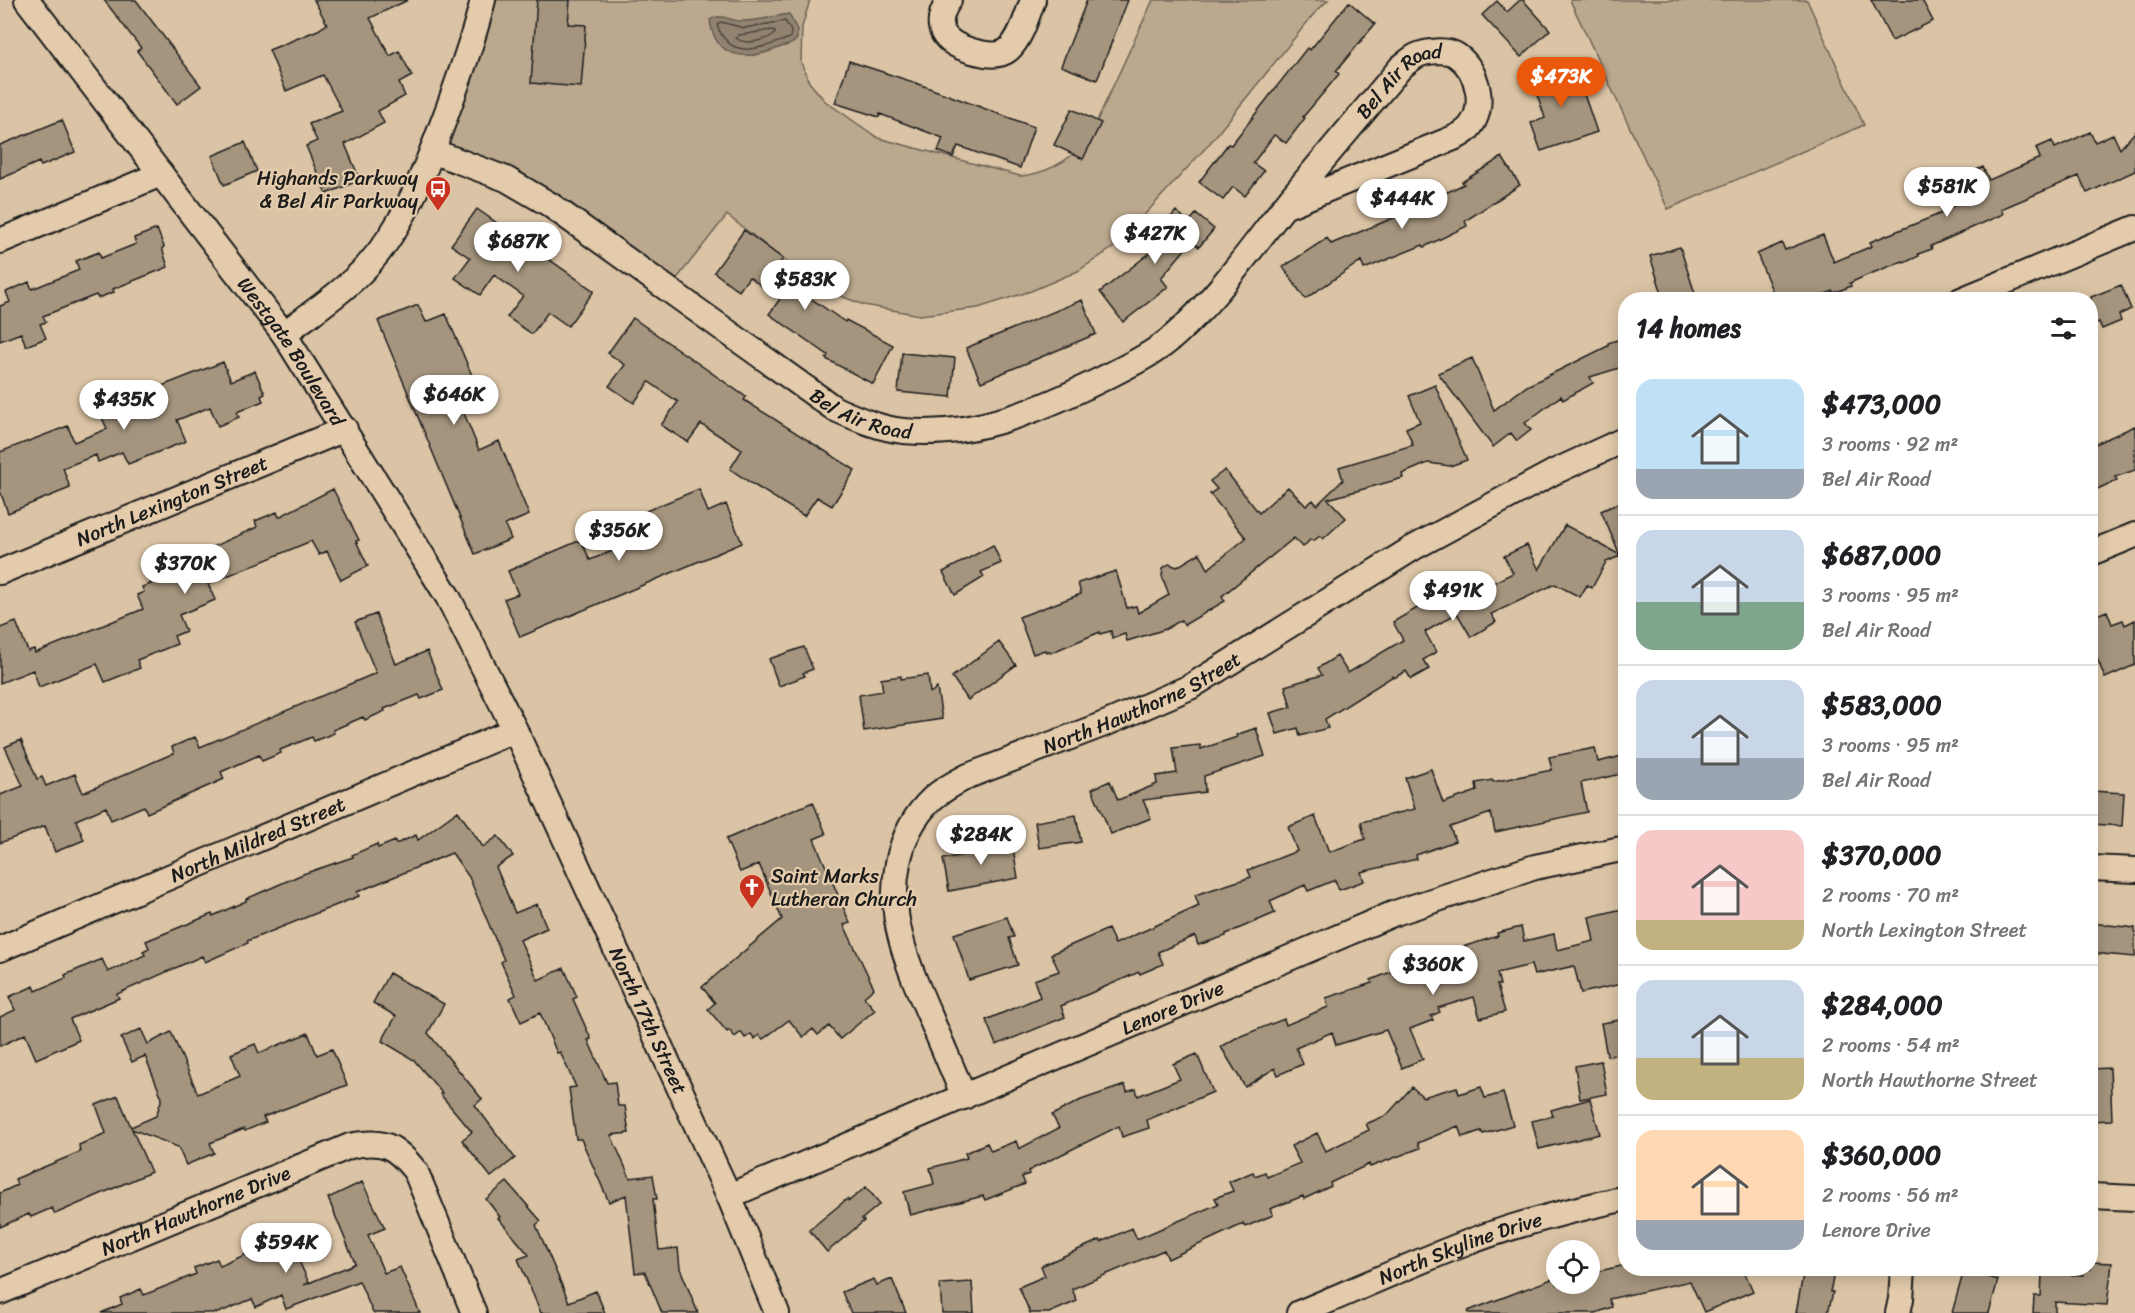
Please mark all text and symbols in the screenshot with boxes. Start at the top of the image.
street label: Bel Air Road [1347,34,1444,127]
pin: $473K [1519,57,1603,108]
text: $473K [1531,59,1591,94]
place label: Highands Parkway & Bel Air Parkway [257,161,419,219]
pin: $581K [1905,167,1989,218]
text: $581K [1918,169,1976,204]
bus stop icon: Highands Parkway & Bel Air Parkway [423,174,453,212]
pin: $444K [1360,179,1444,230]
text: $444K [1370,181,1434,216]
pin: $427K [1113,214,1197,265]
text: $427K [1124,216,1186,251]
pin: $687K [476,222,560,273]
text: $687K [488,224,548,259]
pin: $583K [763,260,847,311]
text: $583K [775,262,835,297]
street label: Westgate Boulevard [228,269,355,435]
text: 14 homes [1636,305,1741,351]
icon: filters [2047,312,2080,345]
pin: $646K [412,375,496,426]
text: $646K [424,377,484,412]
street label: Bel Air Road [802,379,915,450]
pin: $435K [82,380,166,431]
text: $473,000 [1822,381,1941,427]
text: $435K [93,382,155,417]
icon: home [1684,403,1756,475]
text: 3 rooms · 92 m² [1822,427,1958,462]
street label: North Lexington Street [70,446,274,557]
text: Bel Air Road [1822,462,1930,497]
pin: $356K [577,511,661,562]
text: $356K [589,513,649,548]
text: $687,000 [1822,532,1941,578]
pin: $370K [143,544,227,595]
text: $370K [155,546,215,581]
icon: home [1684,554,1756,626]
pin: $491K [1411,571,1495,622]
text: $491K [1424,573,1482,608]
text: 3 rooms · 95 m² [1822,578,1959,613]
text: Bel Air Road [1822,613,1930,648]
street label: North Hawthorne Street [1037,642,1248,764]
text: $583,000 [1822,682,1942,728]
icon: home [1684,704,1756,776]
text: 3 rooms · 95 m² [1822,728,1959,763]
text: Bel Air Road [1822,763,1930,798]
street label: North Mildred Street [165,787,351,893]
pin: $284K [939,815,1023,866]
text: $284K [950,817,1012,852]
text: $370,000 [1822,832,1941,878]
icon: home [1684,854,1756,926]
place label: Saint Marks Lutheran Church [771,859,917,917]
church icon: Saint Marks Lutheran Church [737,872,767,910]
text: 2 rooms · 70 m² [1822,878,1959,913]
text: North Lexington Street [1822,913,2027,948]
street label: North 17th Street [599,941,697,1101]
pin: $360K [1391,945,1475,996]
text: $360K [1403,947,1463,982]
street label: Lenore Drive [1116,971,1230,1045]
text: $284,000 [1822,982,1943,1028]
icon: home [1684,1004,1756,1076]
text: 2 rooms · 54 m² [1822,1028,1960,1063]
text: North Hawthorne Street [1822,1063,2038,1098]
text: $360,000 [1822,1132,1941,1178]
icon: home [1684,1154,1756,1226]
street label: North Hawthorne Drive [95,1155,297,1266]
text: 2 rooms · 56 m² [1822,1178,1959,1213]
street label: North Skyline Drive [1373,1202,1546,1295]
text: Lenore Drive [1822,1213,1931,1248]
pin: $594K [244,1223,328,1274]
text: $594K [255,1225,317,1260]
map controls [1546,1240,1600,1294]
button: locate [1546,1240,1600,1294]

